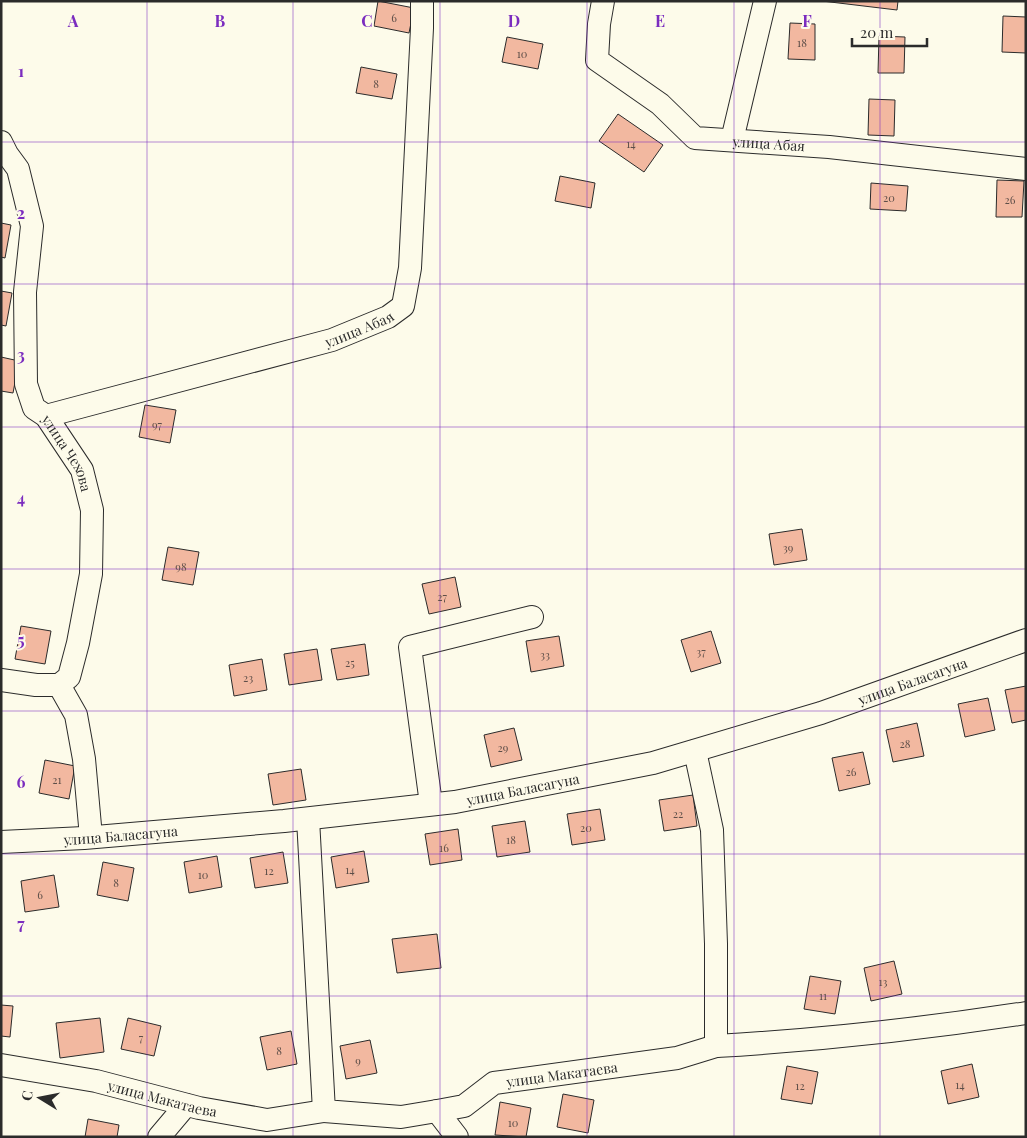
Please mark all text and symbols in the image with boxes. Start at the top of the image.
text: A [67,10,79,31]
text: B [215,10,226,31]
text: C [361,10,373,31]
house number: 6 [391,10,397,25]
text: D [508,10,520,31]
text: E [655,10,665,31]
text: F [802,10,812,31]
scale bar [852,15,927,47]
text: 20 m [860,22,894,42]
house number: 18 [797,35,807,50]
house number: 10 [517,46,528,61]
text: 1 [18,60,24,81]
house number: 8 [373,76,379,91]
street label: улица Абая [731,131,806,155]
house number: 14 [626,136,636,151]
house number: 20 [883,190,895,205]
house number: 26 [1005,192,1016,207]
text: 2 [17,202,25,223]
street label: улица Абая [322,306,398,351]
text: 3 [17,344,25,365]
street label: улица Чехова [37,410,96,493]
house number: 97 [152,417,163,432]
text: 4 [17,487,25,508]
house number: 39 [783,540,794,555]
house number: 98 [175,559,187,574]
house number: 27 [437,589,447,604]
text: 5 [17,629,25,650]
house number: 37 [696,644,706,659]
house number: 33 [540,647,550,662]
street label: улица Баласагуна [854,652,970,709]
house number: 25 [345,655,355,670]
house number: 23 [243,670,253,685]
house number: 28 [900,736,911,751]
house number: 29 [498,740,509,755]
house number: 26 [846,764,857,779]
street label: улица Баласагуна [464,768,581,809]
text: 6 [17,771,26,792]
house number: 21 [52,772,62,787]
house number: 22 [673,806,683,821]
house number: 20 [580,820,592,835]
street label: улица Баласагуна [62,821,179,849]
house number: 18 [506,832,516,847]
house number: 16 [439,840,449,855]
house number: 14 [345,862,355,877]
house number: 12 [264,863,274,878]
house number: 10 [198,867,209,882]
house number: 8 [113,875,119,890]
house number: 6 [37,887,43,902]
text: 7 [17,913,25,934]
house number: 13 [879,974,887,989]
house number: 11 [819,988,827,1003]
house number: 7 [139,1030,144,1045]
house number: 8 [276,1043,282,1058]
house number: 9 [355,1053,361,1068]
street label: улица Макатаева [504,1057,619,1091]
north arrow [15,1073,65,1123]
street label: улица Макатаева [105,1075,219,1121]
house number: 14 [955,1077,965,1092]
house number: 12 [795,1078,805,1093]
text: С [16,1089,37,1102]
house number: 10 [508,1115,519,1130]

